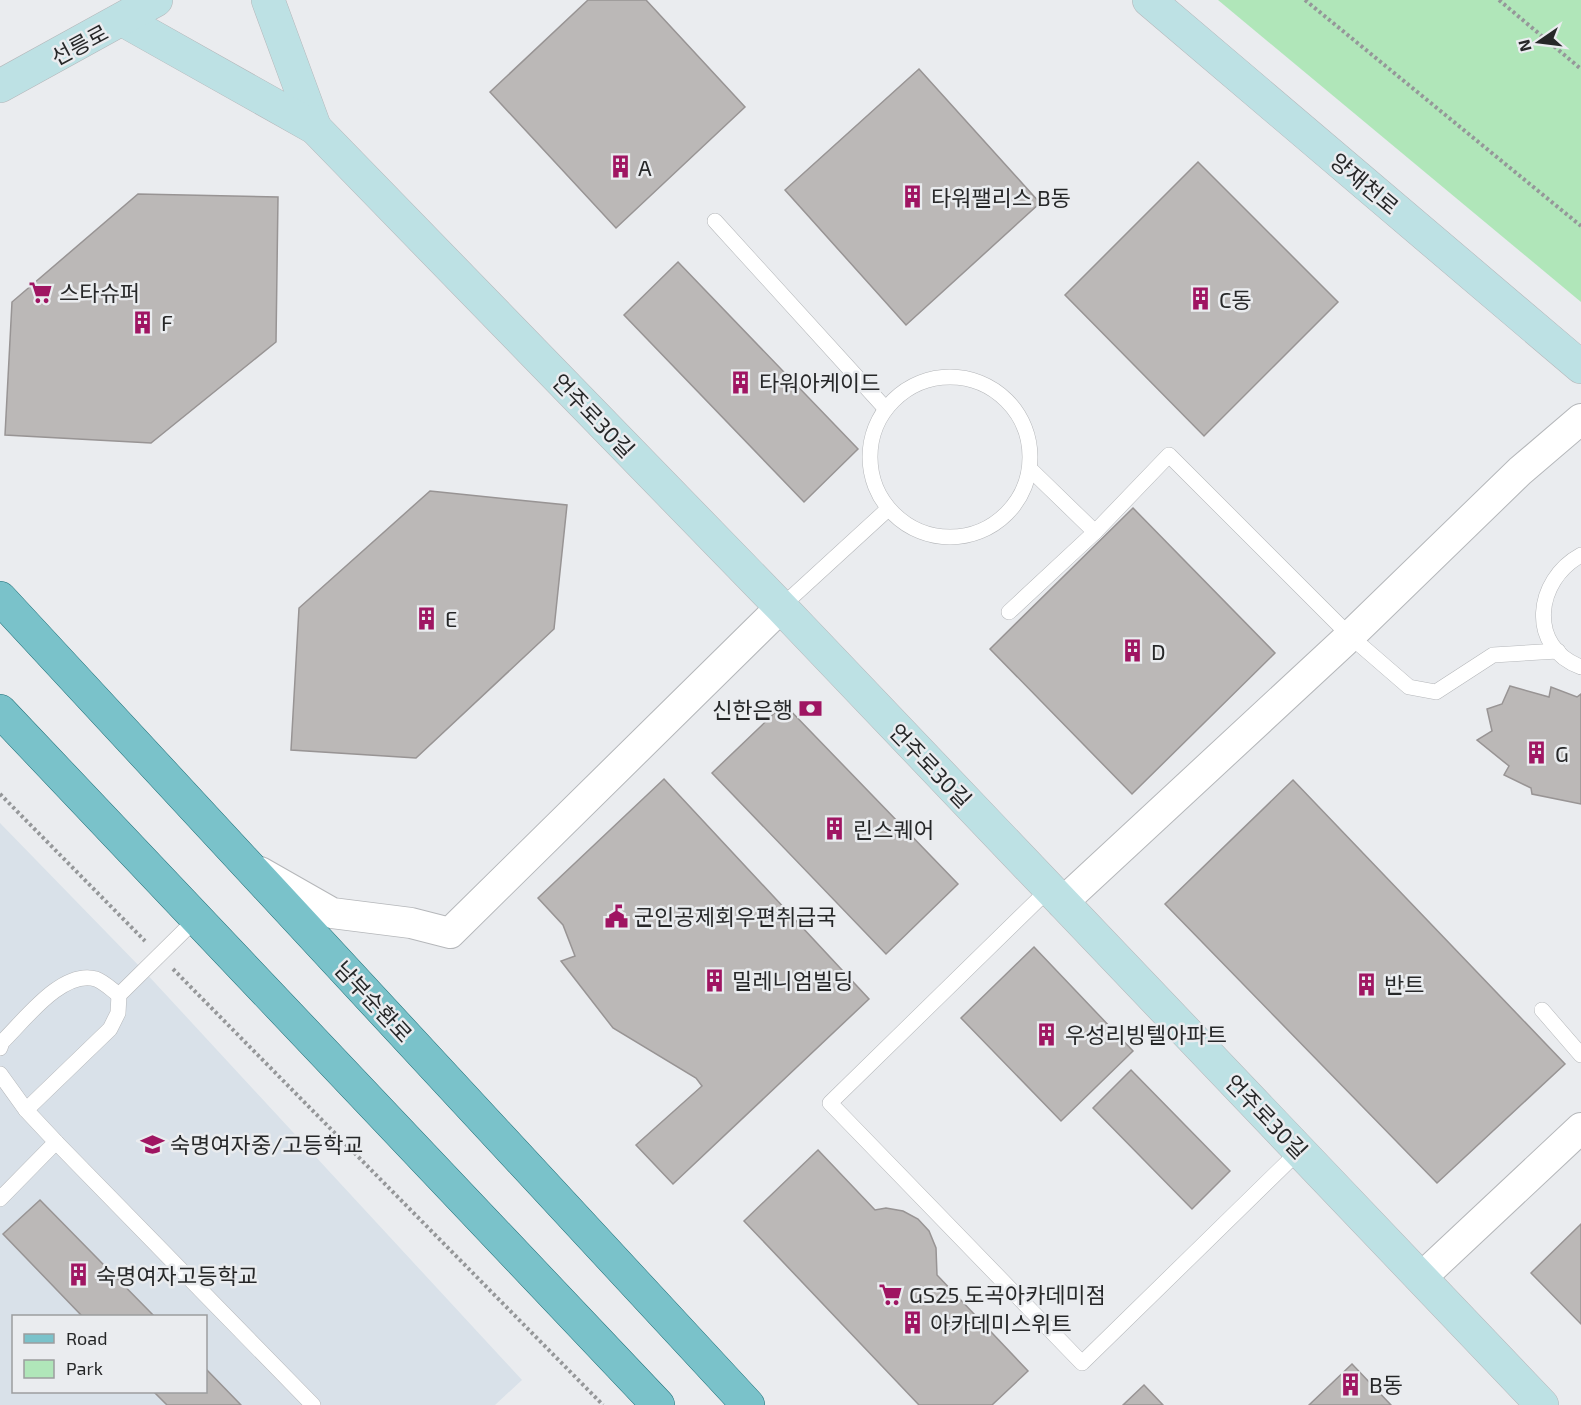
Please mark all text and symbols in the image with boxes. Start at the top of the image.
north arrow [1509,12,1569,72]
street label: 선릉로 [46,18,112,70]
text: N [1513,38,1535,54]
street label: 양재천로 [1326,147,1404,219]
building icon: A [607,154,633,180]
place label: A [638,154,652,180]
building icon: 타워팰리스 B동 [900,184,926,210]
place label: 타워팰리스 B동 [931,184,1071,210]
supermarket icon: 스타슈퍼 [28,279,54,305]
place label: 스타슈퍼 [59,279,140,305]
building icon: C동 [1188,286,1214,312]
place label: C동 [1219,286,1252,312]
building icon: F [130,309,156,335]
place label: F [161,309,173,335]
street label: 언주로30길 [548,368,640,462]
building icon: 타워아케이드 [728,369,754,395]
place label: 타워아케이드 [759,369,880,395]
building icon: E [414,605,440,631]
place label: E [445,605,457,631]
building icon: D [1120,638,1146,664]
place label: D [1151,638,1166,664]
place label: 신한은행 [712,696,793,722]
bank icon: 신한은행 [798,696,824,722]
street label: 언주로30길 [885,718,977,812]
building icon: G [1524,740,1550,766]
place label: G [1555,740,1569,766]
building icon: 린스퀘어 [822,816,848,842]
place label: 린스퀘어 [853,816,934,842]
public building icon: 군인공제회우편취급국 [603,903,629,929]
place label: 군인공제회우편취급국 [634,903,836,929]
street label: 남부순환로 [330,955,418,1047]
building icon: 밀레니엄빌딩 [701,967,727,993]
place label: 밀레니엄빌딩 [732,967,853,993]
building icon: 반트 [1353,971,1379,997]
place label: 반트 [1384,971,1424,997]
building icon: 우성리빙텔아파트 [1034,1021,1060,1047]
place label: 우성리빙텔아파트 [1065,1021,1227,1047]
street label: 언주로30길 [1221,1069,1313,1163]
school or university icon: 숙명여자중/고등학교 [139,1131,165,1157]
place label: 숙명여자중/고등학교 [170,1131,364,1157]
building icon: 숙명여자고등학교 [65,1262,91,1288]
place label: 숙명여자고등학교 [96,1262,258,1288]
supermarket icon: GS25 도곡아카데미점 [878,1281,904,1307]
place label: GS25 도곡아카데미점 [909,1281,1106,1307]
building icon: 아카데미스위트 [899,1310,925,1336]
place label: 아카데미스위트 [930,1310,1072,1336]
legend [12,1315,207,1393]
text: Road [66,1327,107,1349]
text: Park [66,1357,103,1379]
building icon: B동 [1338,1371,1364,1397]
place label: B동 [1369,1371,1403,1397]

